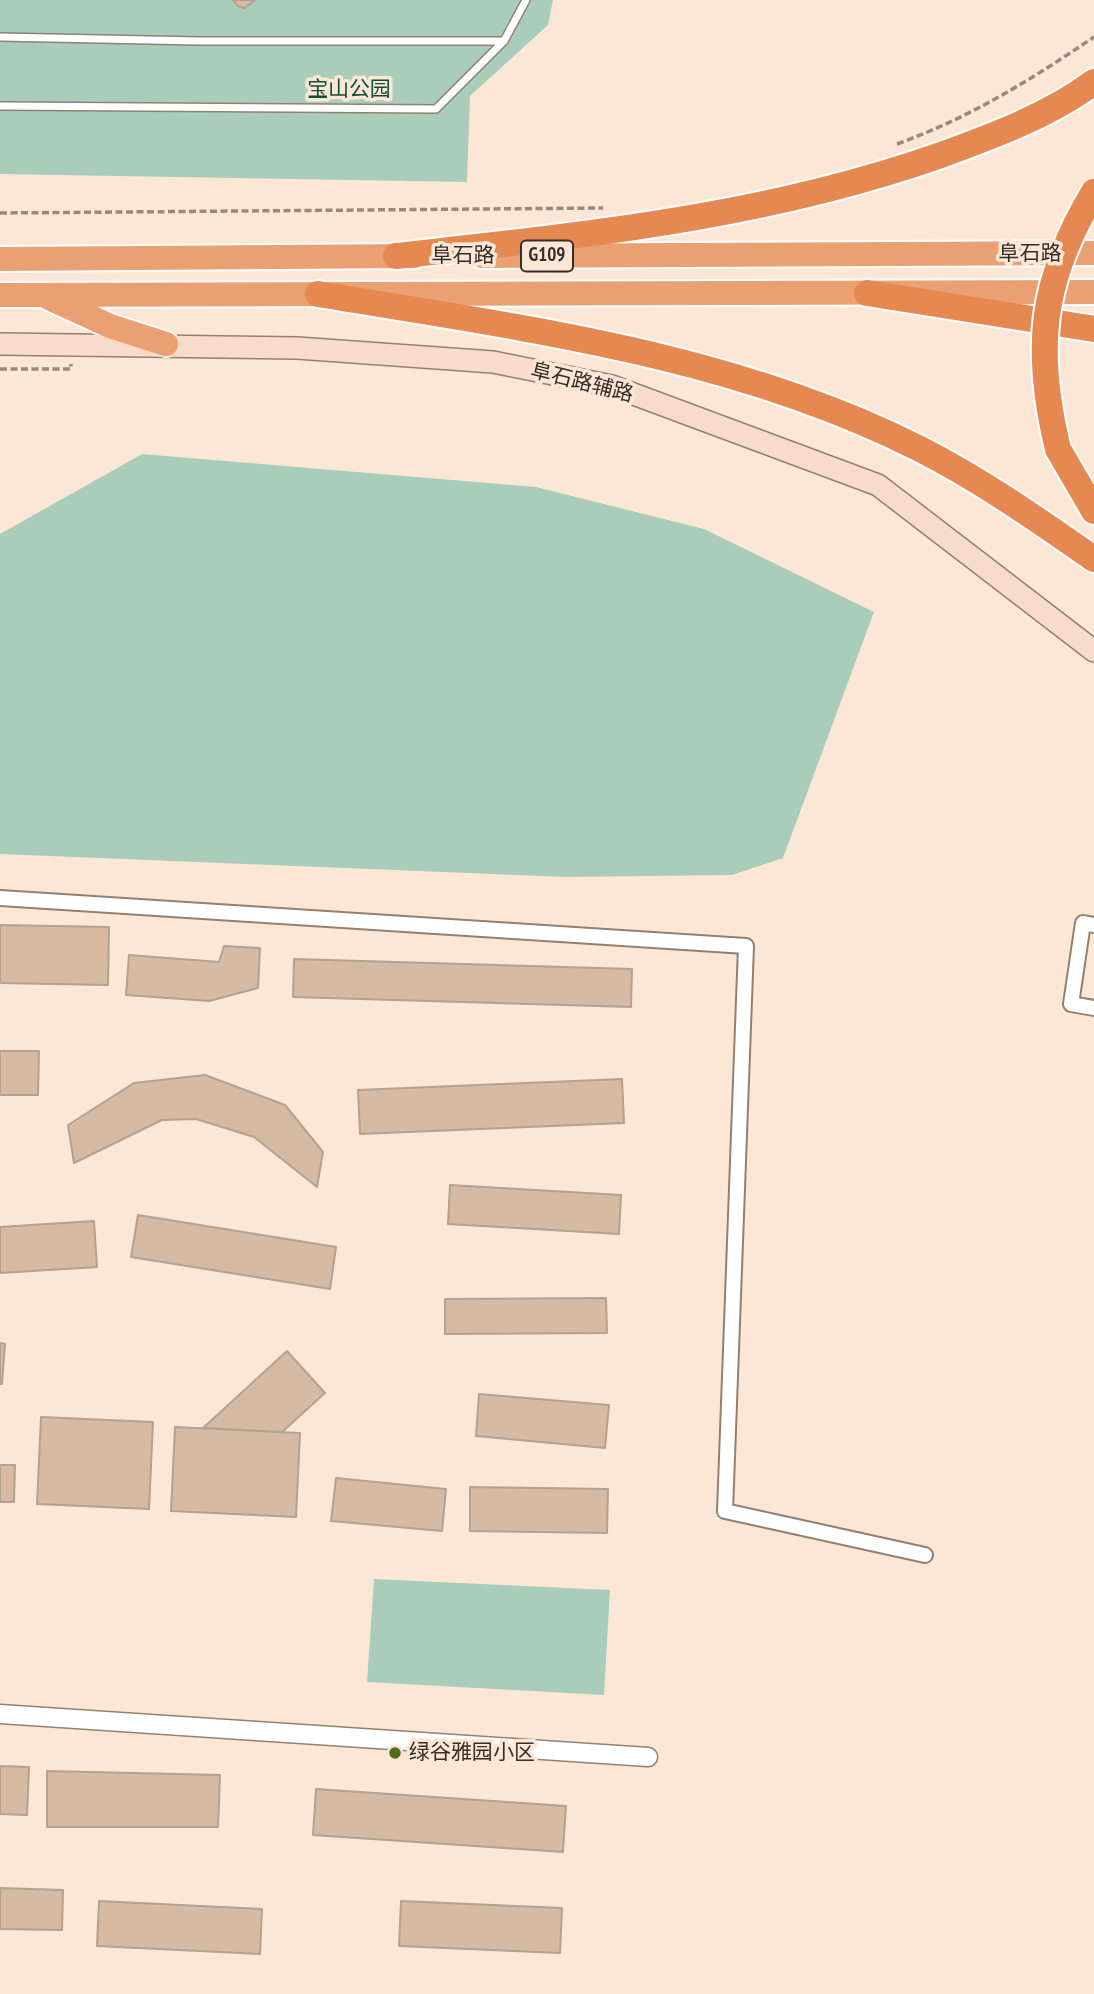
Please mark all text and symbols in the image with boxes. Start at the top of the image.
park label: 宝山公园 [307,77,391,103]
road number: G109 [521,240,573,272]
street label: 阜石路 [999,241,1061,267]
street label: 阜石路 [432,243,494,269]
street label: 阜石路辅路 [528,358,636,408]
place label: 绿谷雅园小区 [409,1740,535,1766]
marker: 绿谷雅园小区 [387,1745,403,1761]

